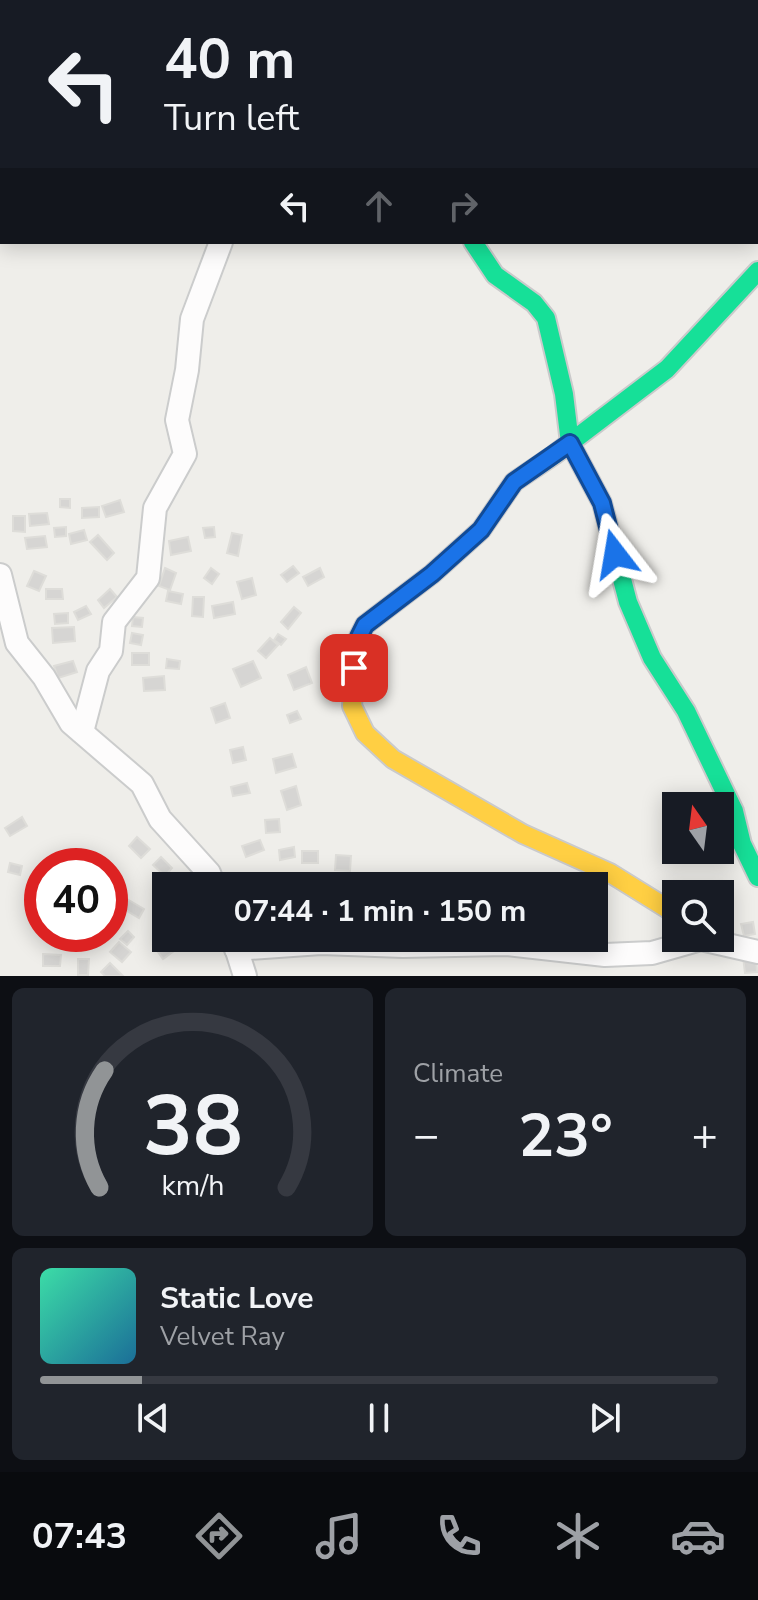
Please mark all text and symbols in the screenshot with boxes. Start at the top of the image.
text: 40 m [164,21,295,98]
icon: left [32,32,136,136]
text: Turn left [164,94,299,143]
icon: left [273,184,317,228]
icon: ahead [357,184,401,228]
icon: right [441,184,485,228]
position arrow [573,512,657,596]
pin [320,634,388,702]
icon: arrive [332,646,376,690]
north arrow [662,792,734,864]
map controls [662,792,734,952]
speed limit sign: 40 [24,848,128,952]
button: search [662,880,734,952]
text: 07:44 · 1 min · 150 m [234,891,526,932]
text: Climate [413,1056,503,1091]
text: 38 [143,1070,242,1183]
text: 23° [518,1095,613,1177]
text: − [413,1106,439,1166]
text: + [692,1106,718,1166]
text: km/h [161,1166,224,1205]
text: Static Love [160,1278,314,1319]
text: Velvet Ray [160,1319,285,1354]
icon: previous [131,1396,175,1440]
icon: pause [357,1396,401,1440]
icon: next [583,1396,627,1440]
icon: directions [191,1508,247,1564]
icon: music [311,1508,367,1564]
icon: phone [431,1508,487,1564]
icon: climate [550,1508,606,1564]
icon: car [670,1508,726,1564]
text: 07:43 [32,1512,127,1561]

